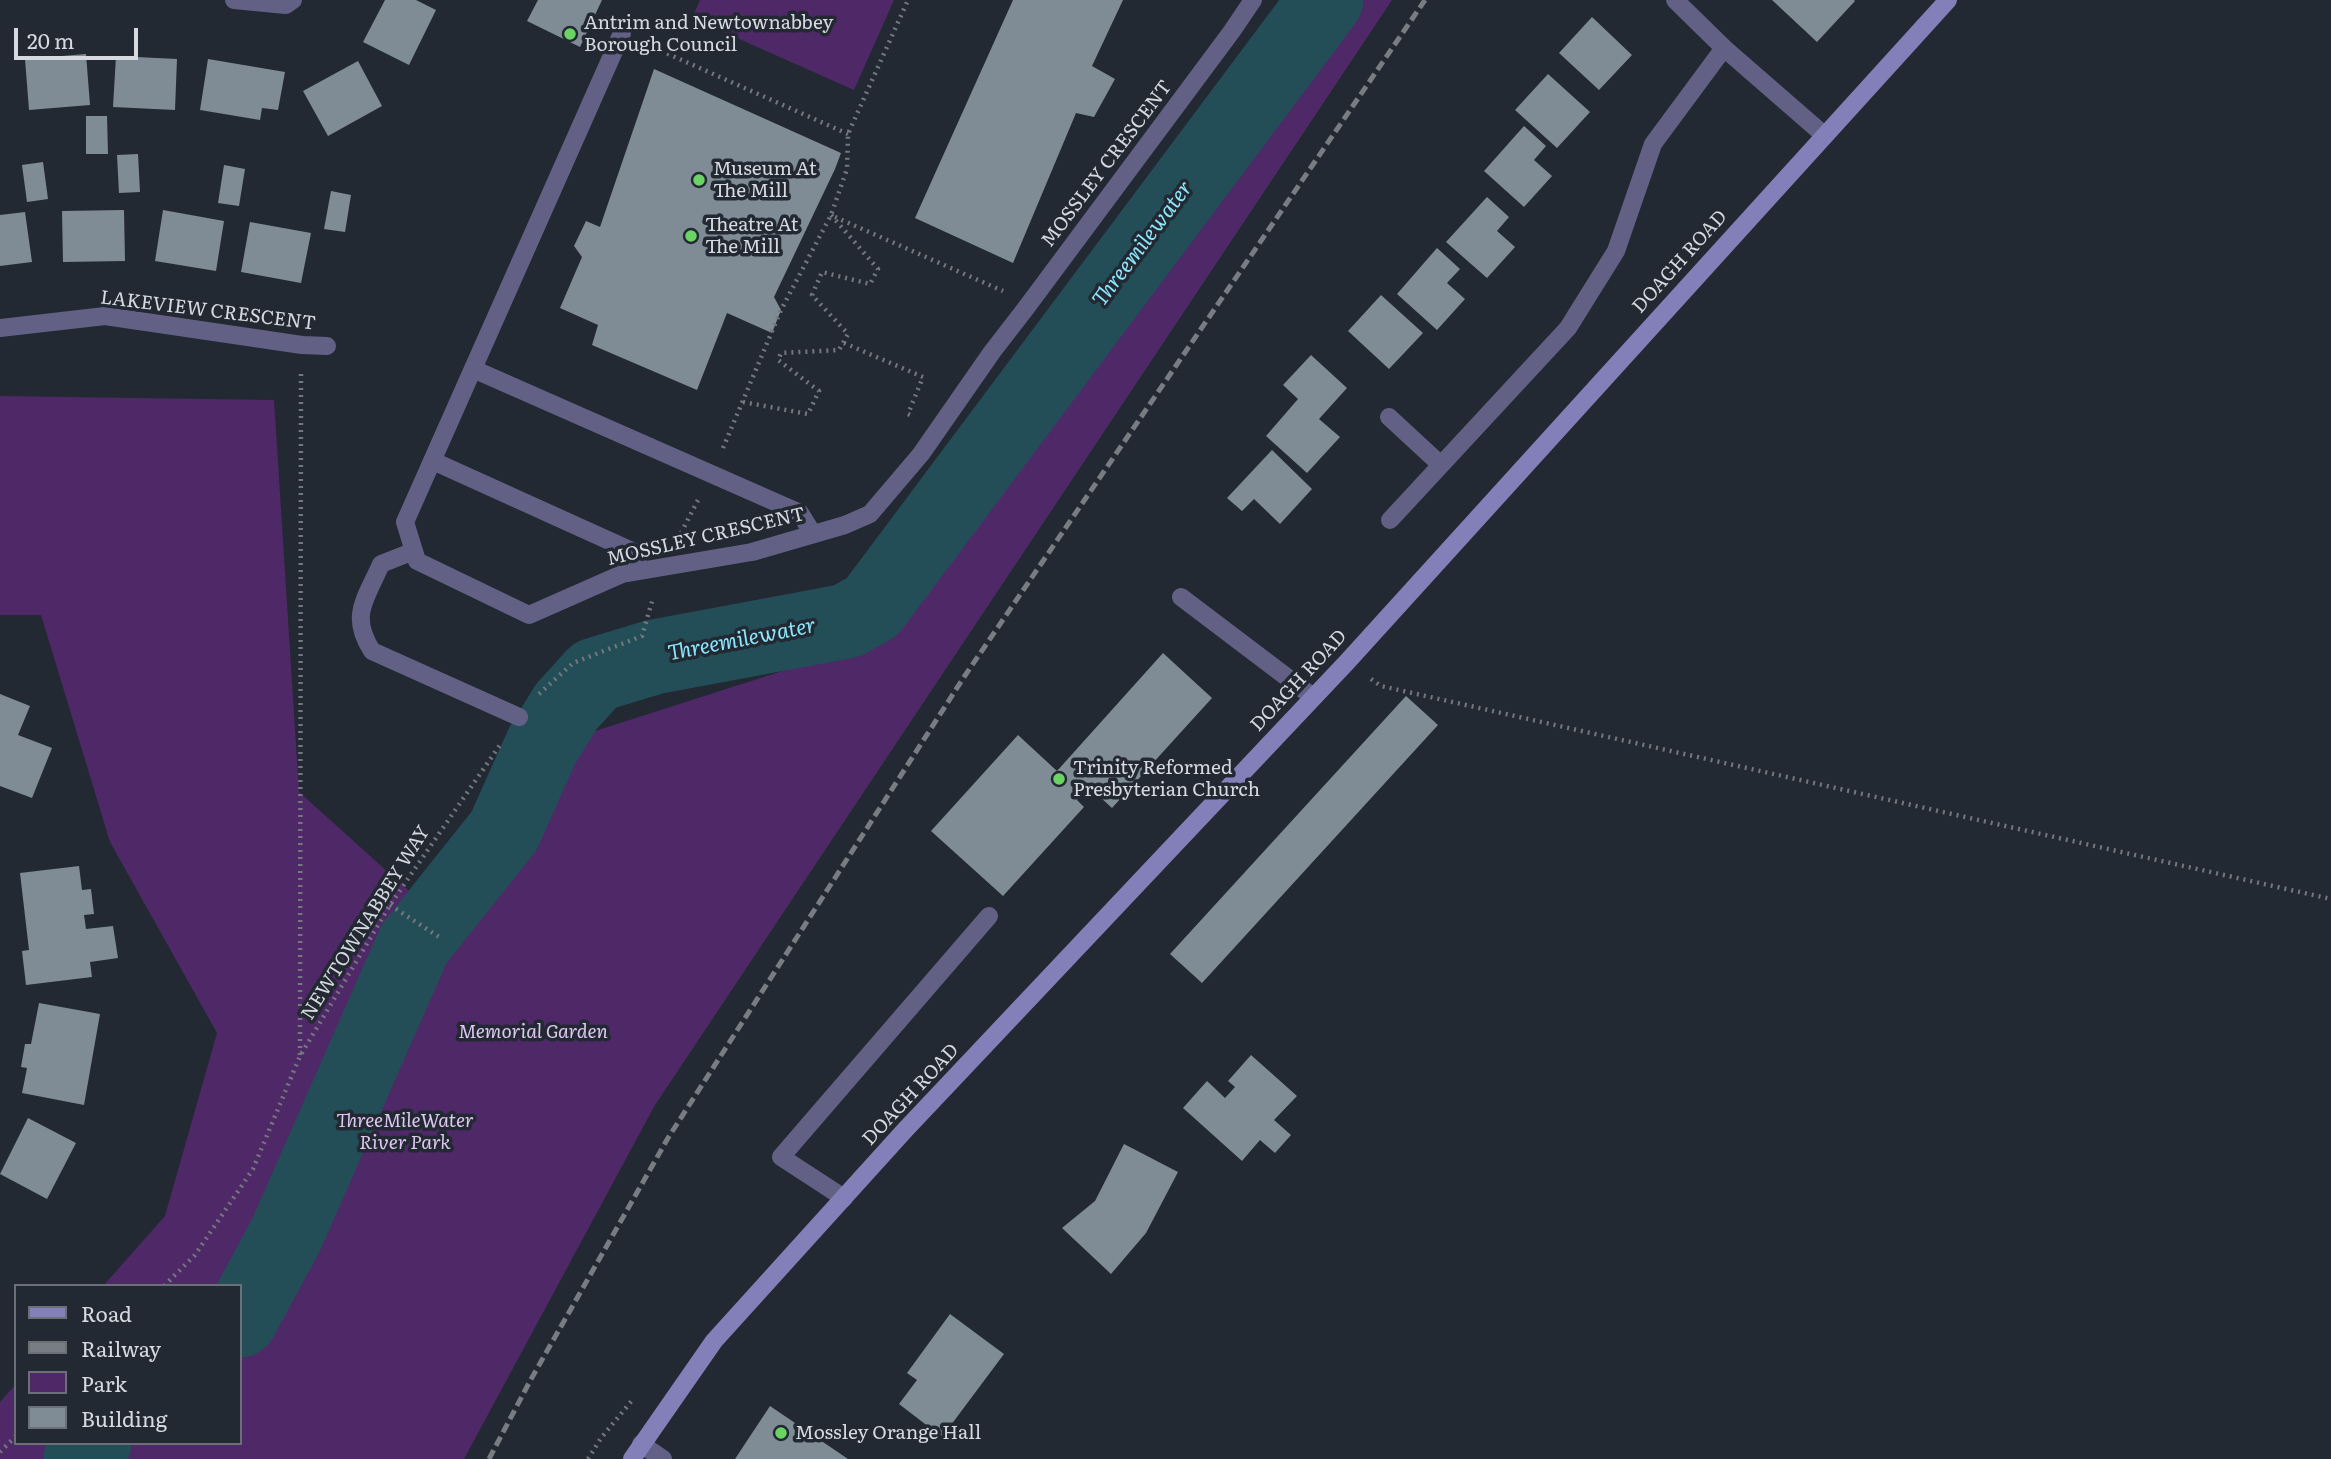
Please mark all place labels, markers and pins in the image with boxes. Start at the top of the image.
place label: Antrim and Newtownabbey Borough Council [584,12,833,56]
marker: Antrim and Newtownabbey Borough Council [562,26,578,42]
place label: Museum At The Mill [713,158,817,202]
marker: Museum At The Mill [691,172,707,188]
place label: Theatre At The Mill [705,214,798,258]
marker: Theatre At The Mill [683,228,699,244]
place label: Trinity Reformed Presbyterian Church [1073,757,1260,801]
marker: Trinity Reformed Presbyterian Church [1051,771,1067,787]
place label: Mossley Orange Hall [795,1422,981,1444]
marker: Mossley Orange Hall [773,1425,789,1441]

